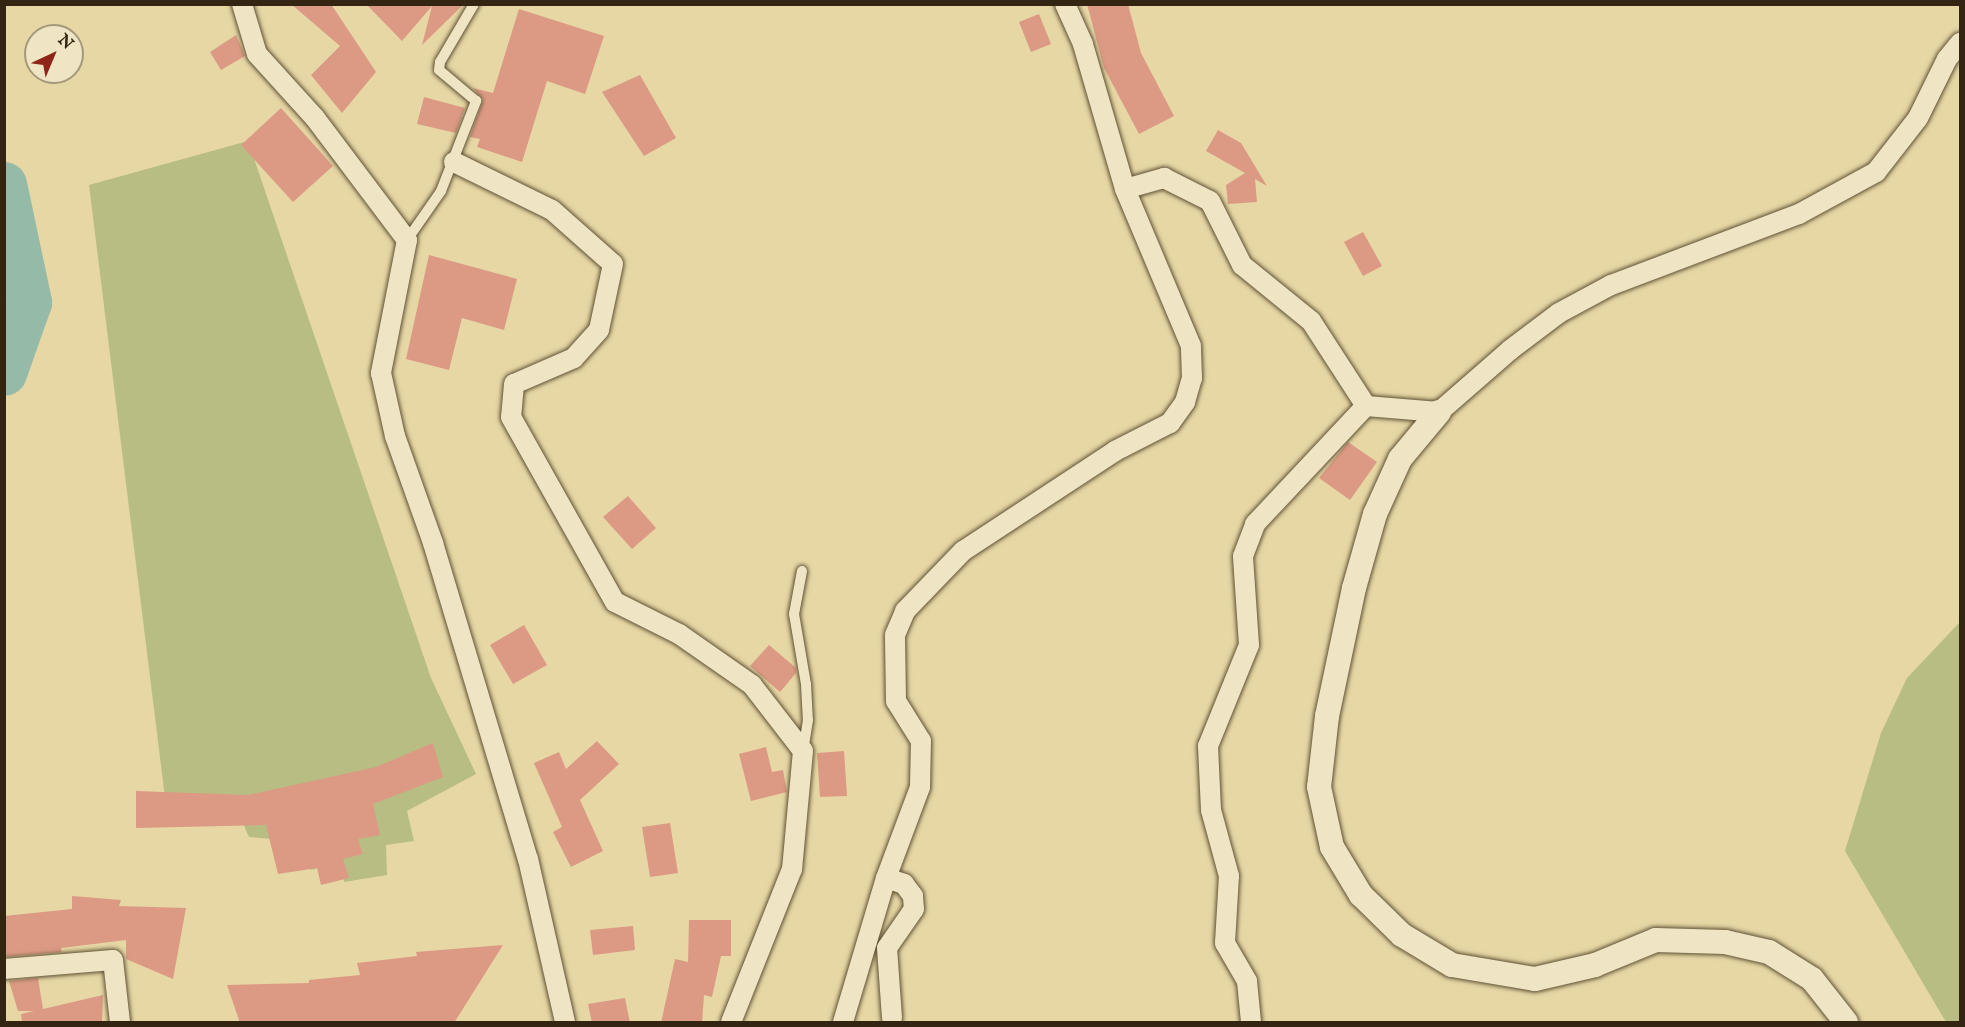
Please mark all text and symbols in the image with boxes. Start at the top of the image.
north arrow [24,24,84,84]
text: N [53,30,77,54]

